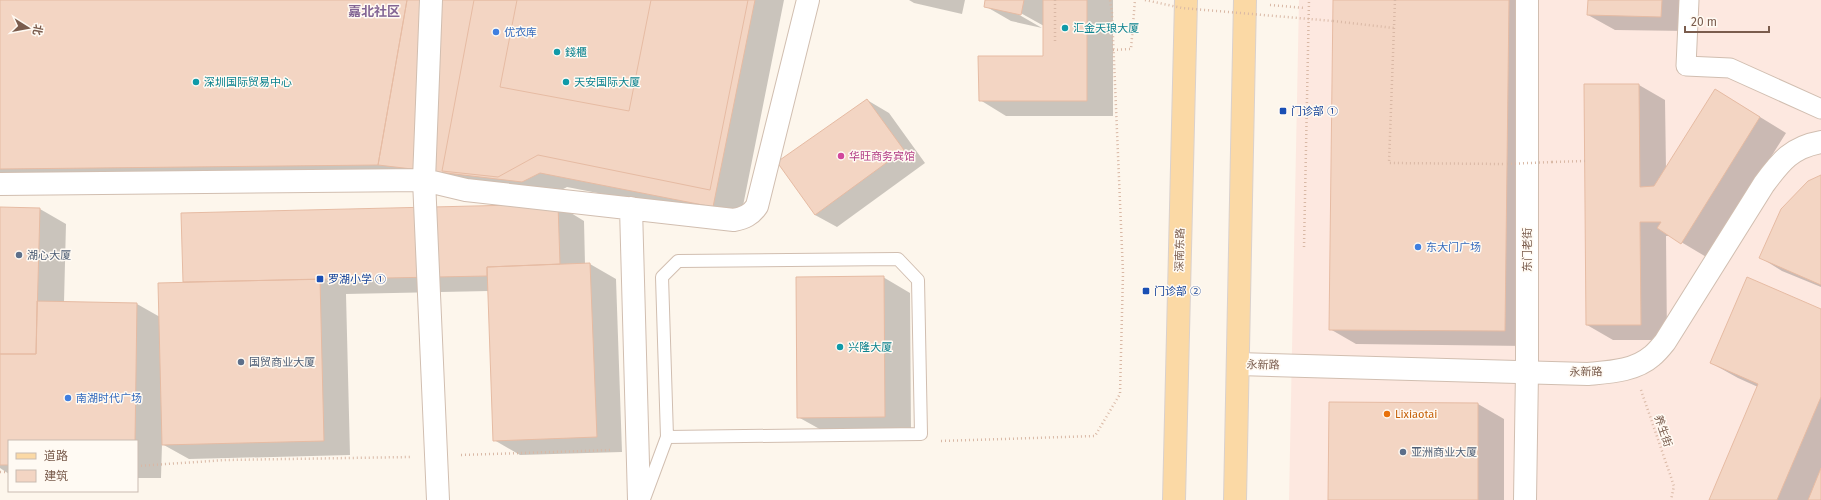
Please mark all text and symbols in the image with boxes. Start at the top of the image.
district label: 嘉北社区 [348,4,400,19]
north arrow [8,8,48,48]
scale bar [1685,8,1769,34]
text: 20 m [1691,15,1717,29]
place label: 汇金天琅大厦 [1073,22,1139,35]
text: 北 [30,23,45,36]
marker: 汇金天琅大厦 [1060,23,1070,33]
place label: 优衣库 [504,26,537,39]
marker: 优衣库 [491,27,501,37]
place label: 錢櫃 [565,46,587,59]
marker: 錢櫃 [552,47,562,57]
place label: 深圳国际贸易中心 [204,76,292,89]
place label: 天安国际大厦 [574,76,640,89]
marker: 深圳国际贸易中心 [191,77,201,87]
marker: 天安国际大厦 [561,77,571,87]
place label: 门诊部 ① [1291,105,1338,118]
marker: 门诊部 ① [1278,106,1288,116]
place label: 华旺商务宾馆 [849,150,915,163]
marker: 华旺商务宾馆 [836,151,846,161]
street label: 深南东路 [1173,228,1187,272]
street label: 东门老街 [1521,228,1534,272]
place label: 东大门广场 [1426,241,1481,254]
marker: 东大门广场 [1413,242,1423,252]
place label: 湖心大厦 [27,249,71,262]
marker: 湖心大厦 [14,250,24,260]
place label: 罗湖小学 ① [328,273,386,286]
marker: 罗湖小学 ① [315,274,325,284]
place label: 门诊部 ② [1154,285,1201,298]
marker: 门诊部 ② [1141,286,1151,296]
place label: 兴隆大厦 [848,341,892,354]
marker: 兴隆大厦 [835,342,845,352]
place label: 国贸商业大厦 [249,356,315,369]
marker: 国贸商业大厦 [236,357,246,367]
street label: 永新路 [1246,358,1280,372]
street label: 永新路 [1569,365,1603,379]
place label: 南湖时代广场 [76,392,142,405]
marker: 南湖时代广场 [63,393,73,403]
place label: Lixiaotai [1395,408,1437,421]
marker: Lixiaotai [1382,409,1392,419]
street label: 养生街 [1651,413,1675,449]
legend [8,440,138,492]
place label: 亚洲商业大厦 [1411,446,1477,459]
marker: 亚洲商业大厦 [1398,447,1408,457]
text: 道路 [44,449,68,463]
text: 建筑 [44,469,68,483]

